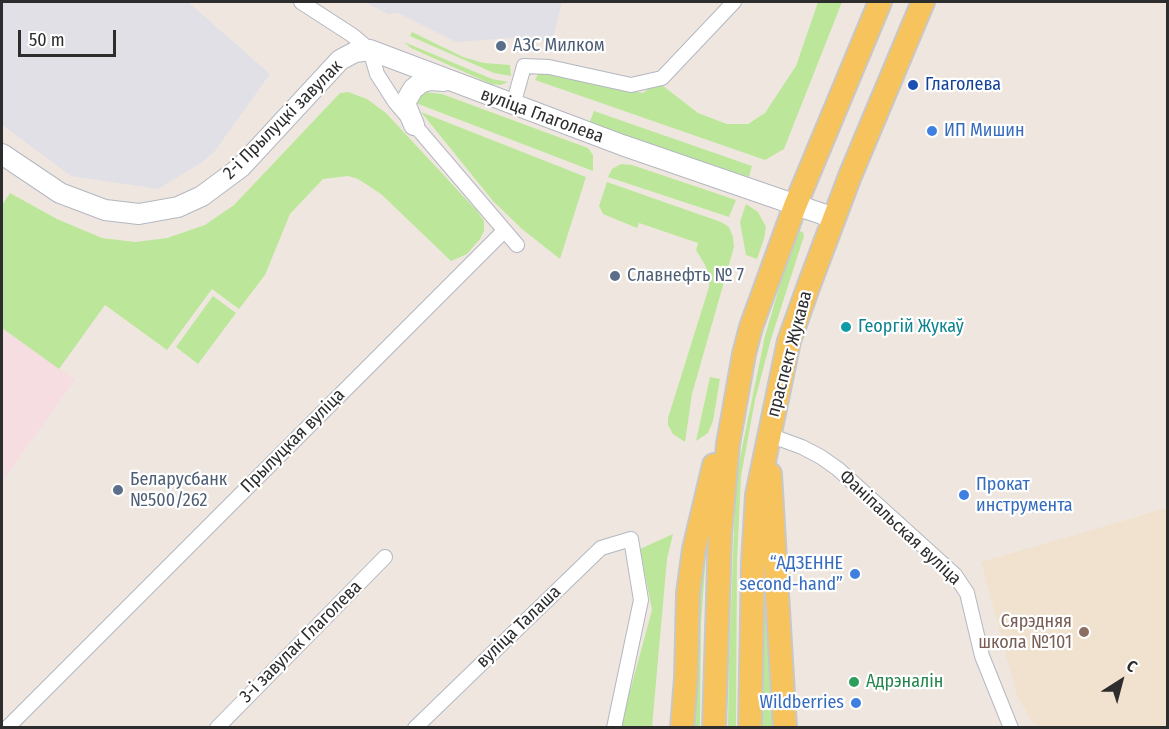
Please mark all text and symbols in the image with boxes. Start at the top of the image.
scale bar [21,18,118,56]
text: 50 m [29,29,65,51]
place label: АЗС Милком [513,35,605,57]
marker: АЗС Милком [494,39,508,53]
street label: 2-і Прылуцкі завулак [219,56,347,184]
place label: Глаголева [925,74,1001,96]
marker: Глаголева [906,78,920,92]
street label: вуліца Глаголева [478,84,606,148]
place label: ИП Мишин [944,120,1025,142]
marker: ИП Мишин [925,124,939,138]
place label: Славнефть № 7 [627,265,744,287]
marker: Славнефть № 7 [608,269,622,283]
street label: праспект Жукава [763,289,817,419]
place label: Георгій Жукаў [858,316,964,338]
marker: Георгій Жукаў [839,320,853,334]
street label: Прылуцкая вуліца [237,385,349,497]
street label: Фаніпальская вуліца [835,466,965,590]
place label: Беларусбанк №500/262 [130,469,227,512]
place label: Прокат инструмента [976,474,1073,516]
marker: Беларусбанк №500/262 [111,483,125,497]
marker: Прокат инструмента [957,488,971,502]
place label: “АДЗЕННЕ second-hand” [739,553,843,596]
marker: “АДЗЕННЕ second-hand” [848,567,862,581]
street label: 3-і завулак Глаголева [235,576,367,708]
street label: вуліца Талаша [472,581,566,673]
place label: Сярэдняя школа №101 [978,611,1072,654]
marker: Сярэдняя школа №101 [1077,625,1091,639]
north arrow [1091,651,1151,711]
text: С [1123,656,1141,676]
place label: Адрэналін [866,671,943,693]
marker: Адрэналін [847,675,861,689]
place label: Wildberries [760,692,844,714]
marker: Wildberries [849,696,863,710]

